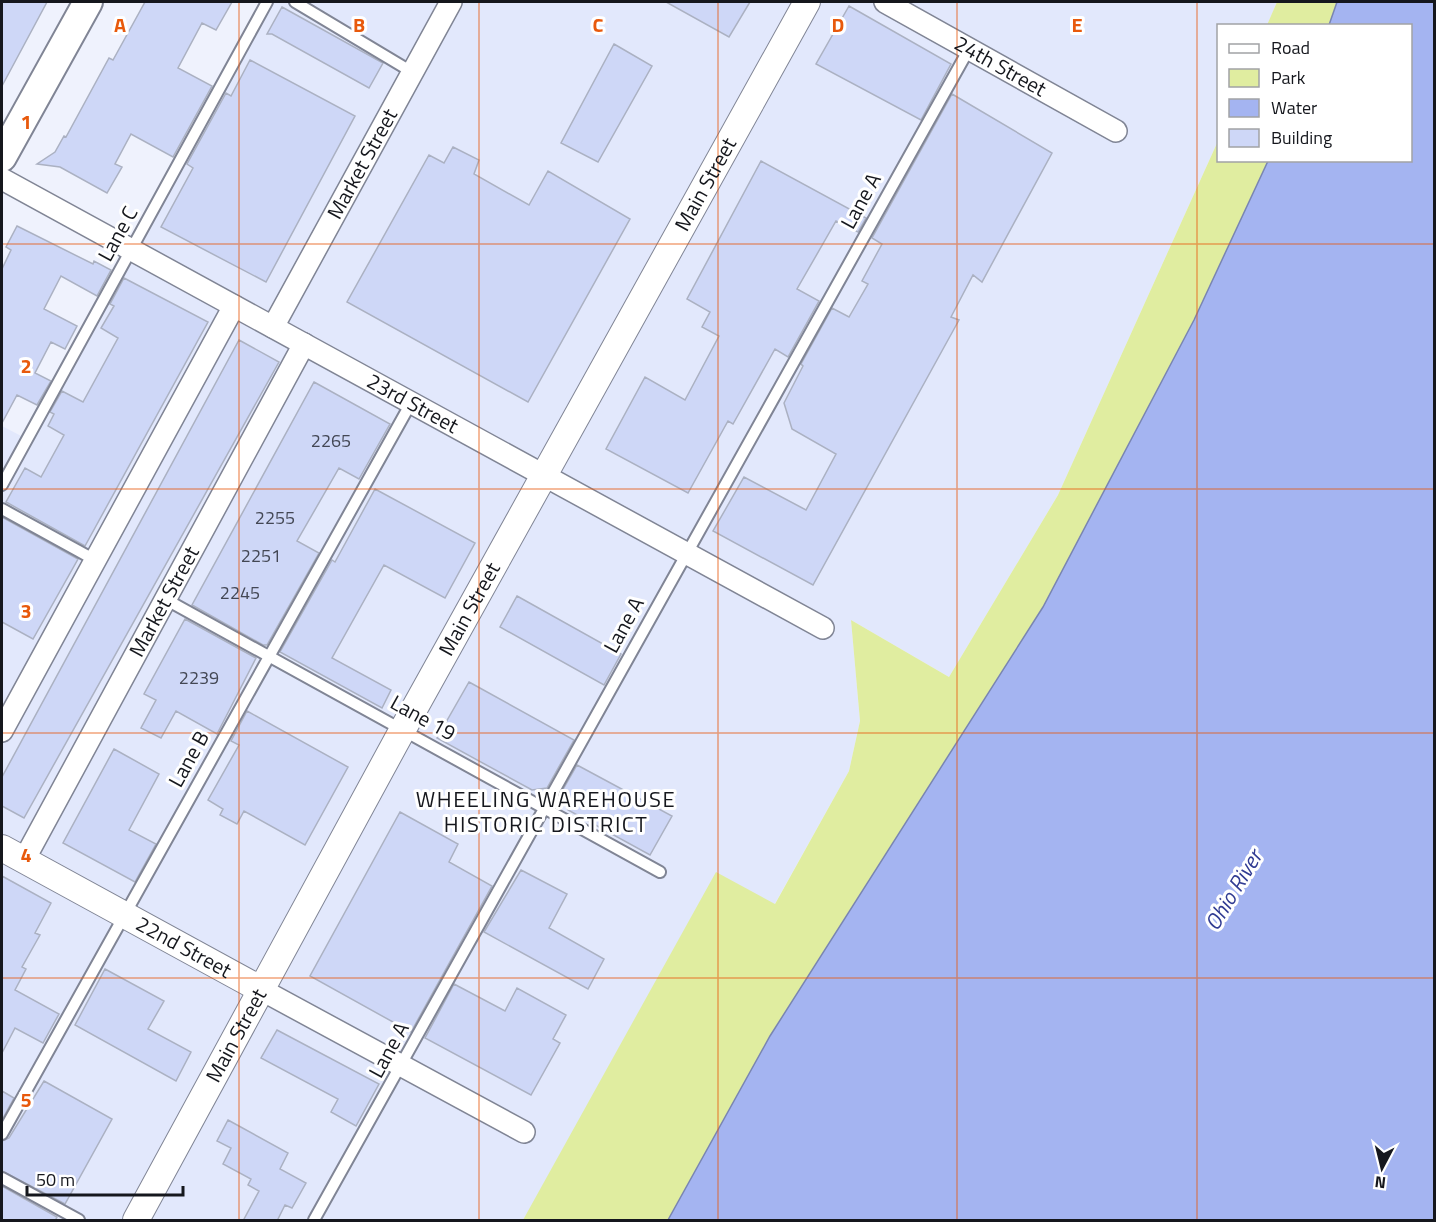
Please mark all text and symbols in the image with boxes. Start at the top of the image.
text: A [114,9,126,40]
text: B [353,9,365,40]
text: C [593,9,604,40]
text: D [832,9,844,40]
text: E [1071,9,1083,40]
legend [1217,24,1412,162]
street label: 24th Street [949,27,1053,104]
text: Road [1271,34,1310,61]
text: Park [1271,64,1306,91]
text: Water [1271,94,1317,121]
street label: Market Street [318,102,405,225]
text: 1 [20,106,32,137]
text: Building [1271,124,1332,151]
street label: Main Street [666,131,744,237]
street label: Lane A [832,166,889,234]
street label: Lane C [89,200,145,267]
text: 2 [20,350,32,381]
street label: 23rd Street [361,365,465,441]
house number: 2265 [311,427,351,454]
house number: 2255 [255,504,295,531]
street label: Market Street [120,539,207,662]
house number: 2251 [241,542,281,569]
street label: Main Street [430,555,508,661]
house number: 2245 [220,579,260,606]
street label: Lane A [595,590,652,658]
text: 3 [20,595,32,626]
house number: 2239 [179,664,219,691]
street label: Lane 19 [385,686,462,748]
street label: Lane B [160,725,217,793]
district label: WHEELING WAREHOUSE HISTORIC DISTRICT [416,782,676,841]
text: 4 [20,839,32,870]
water label: Ohio River [1196,841,1272,937]
street label: 22nd Street [131,907,238,986]
street label: Main Street [197,982,274,1088]
street label: Lane A [360,1015,417,1083]
text: 5 [20,1084,32,1115]
north arrow [1352,1138,1412,1198]
scale bar [27,1159,183,1197]
text: 50 m [36,1166,75,1193]
text: N [1373,1170,1387,1195]

